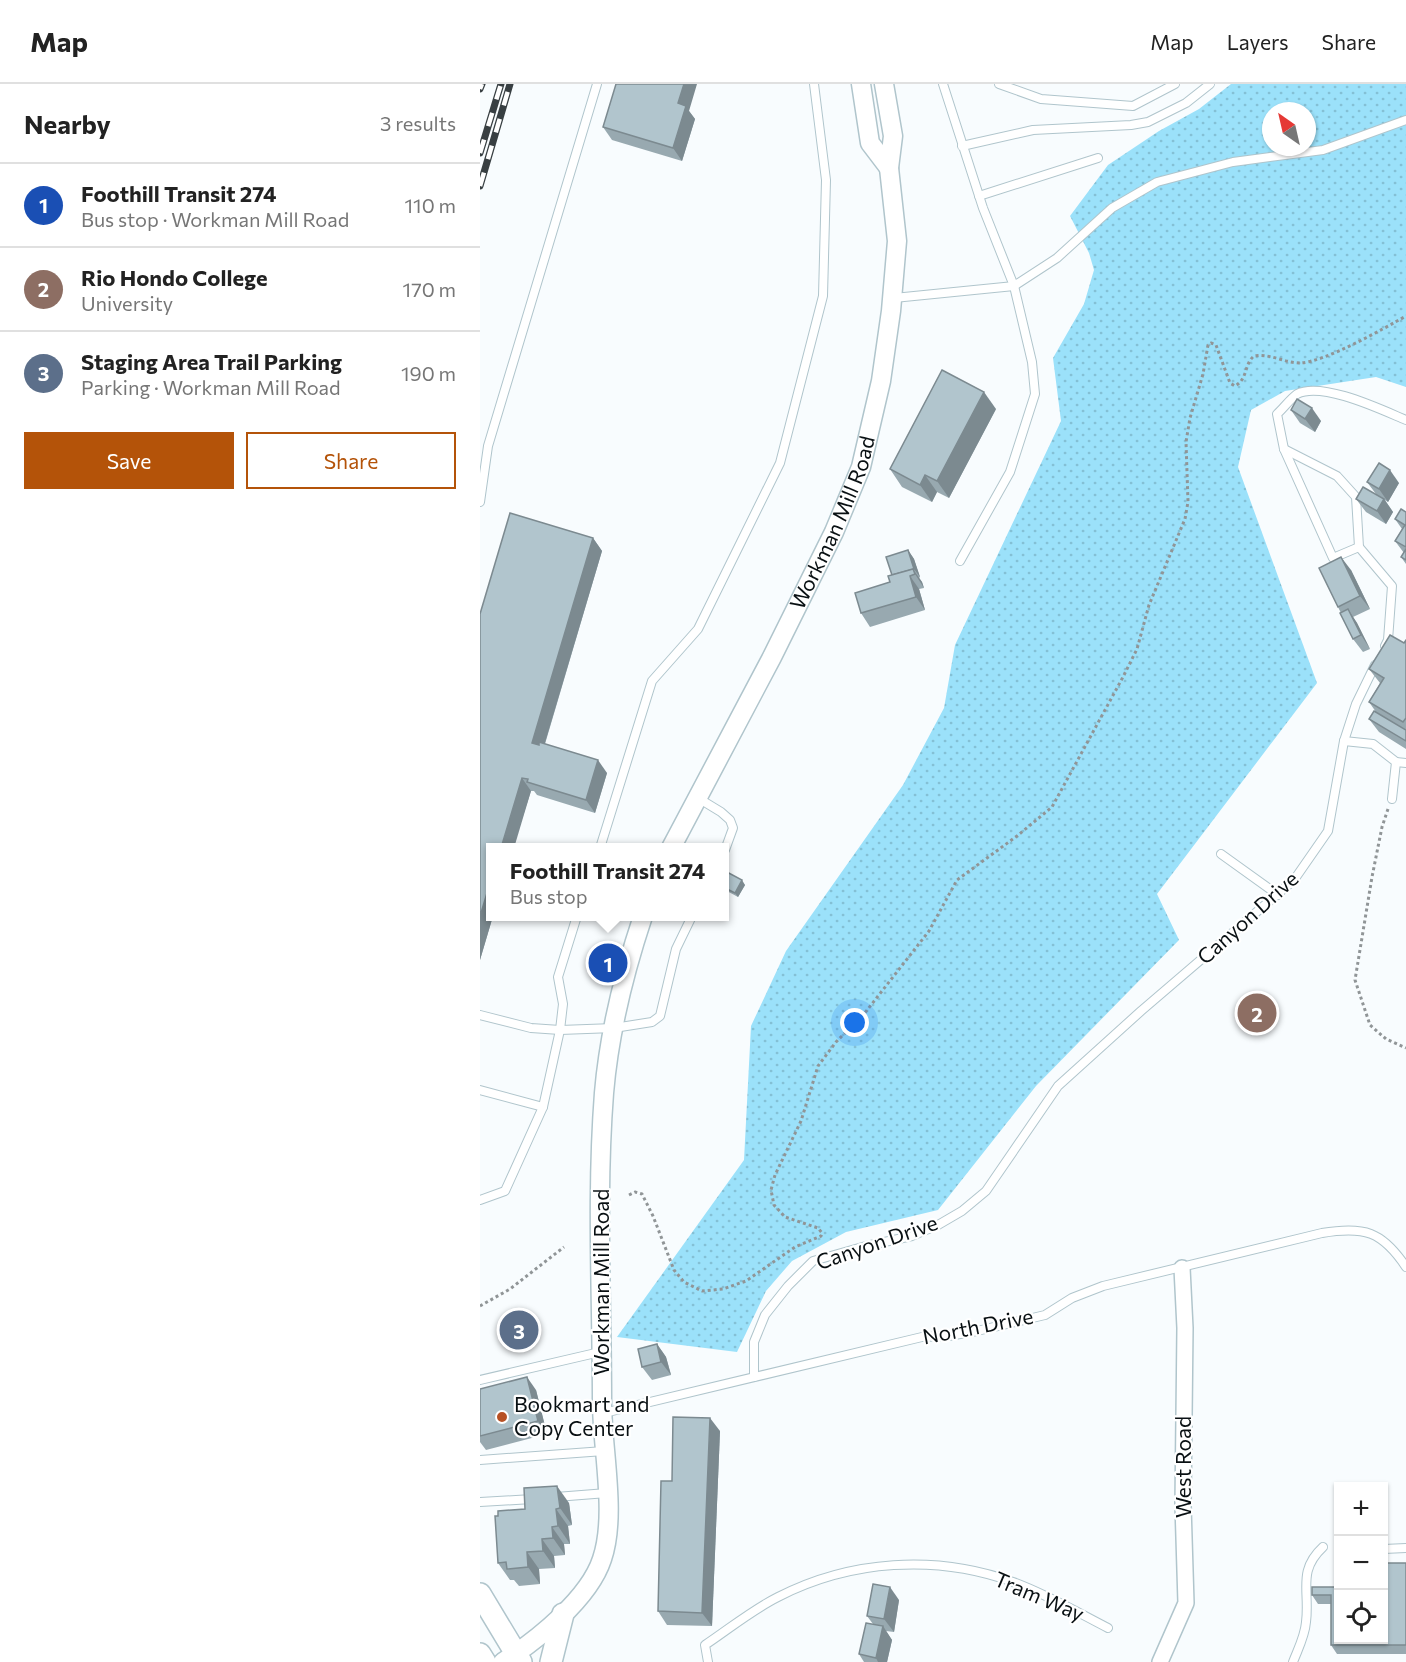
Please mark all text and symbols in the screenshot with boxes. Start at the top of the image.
text: Map [30,24,88,58]
text: Map [1150,29,1194,54]
text: Layers [1227,29,1289,54]
text: Share [1322,29,1376,54]
north arrow [1262,102,1316,156]
text: Nearby [24,108,111,139]
text: 3 results [380,111,456,135]
text: Foothill Transit 274 [81,180,277,207]
text: 1 [39,193,48,217]
text: 110 m [405,193,456,217]
text: Bus stop · Workman Mill Road [81,207,349,231]
text: Rio Hondo College [81,264,267,291]
text: 2 [38,277,49,301]
text: 170 m [403,277,456,301]
text: University [81,291,173,315]
text: Staging Area Trail Parking [81,348,342,375]
text: 3 [38,361,49,385]
text: 190 m [401,361,456,385]
text: Parking · Workman Mill Road [81,375,341,399]
button: Save [24,432,234,489]
button: Share [246,432,456,489]
street label: Workman Mill Road [784,433,879,613]
popup [486,843,729,921]
text: Foothill Transit 274 [510,857,705,884]
street label: Canyon Drive [1191,865,1303,969]
text: Bus stop [510,884,588,908]
pin: 1 [588,940,628,986]
pin: 2 [1238,990,1276,1036]
your location [840,1008,869,1037]
street label: Workman Mill Road [588,1189,613,1375]
street label: Canyon Drive [812,1209,941,1274]
street label: North Drive [920,1303,1035,1348]
pin: 3 [500,1308,538,1352]
place label: Bookmart and Copy Center [514,1391,650,1440]
marker: Bookmart and Copy Center [495,1410,509,1424]
street label: West Road [1170,1416,1195,1518]
map controls [1334,1482,1388,1644]
button: + [1334,1482,1388,1536]
button: − [1334,1536,1388,1590]
street label: Tram Way [991,1566,1088,1626]
button: locate [1334,1590,1388,1644]

